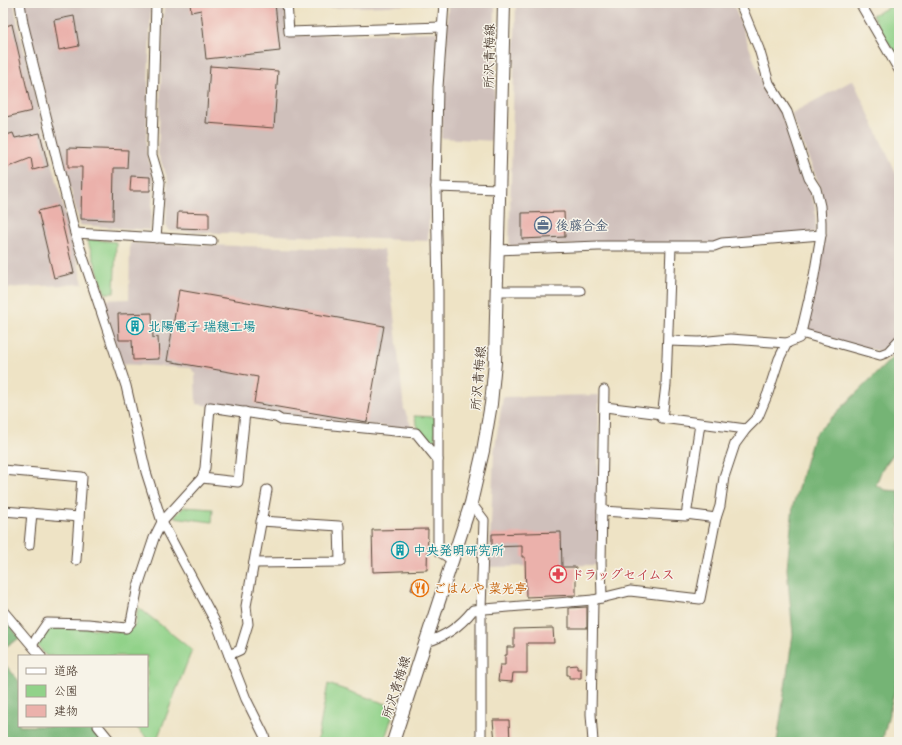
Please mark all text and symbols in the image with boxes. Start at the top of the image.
street label: 所沢青梅線 [477,22,501,89]
place label: 後藤合金 [556,214,608,237]
office icon: 後藤合金 [533,215,553,235]
place label: 北陽電子 瑞穂工場 [148,315,255,338]
building icon: 北陽電子 瑞穂工場 [125,316,145,336]
street label: 所沢青梅線 [464,344,492,411]
place label: 中央発明研究所 [413,539,504,562]
building icon: 中央発明研究所 [390,540,410,560]
place label: ドラッグセイムス [571,563,674,586]
pharmacy icon: ドラッグセイムス [548,564,568,584]
place label: ごはんや 菜光亭 [433,577,527,600]
restaurant icon: ごはんや 菜光亭 [410,578,430,598]
street label: 所沢青梅線 [375,652,417,721]
legend [18,655,148,727]
text: 道路 [54,660,78,682]
text: 公園 [54,680,78,702]
text: 建物 [54,700,78,722]

